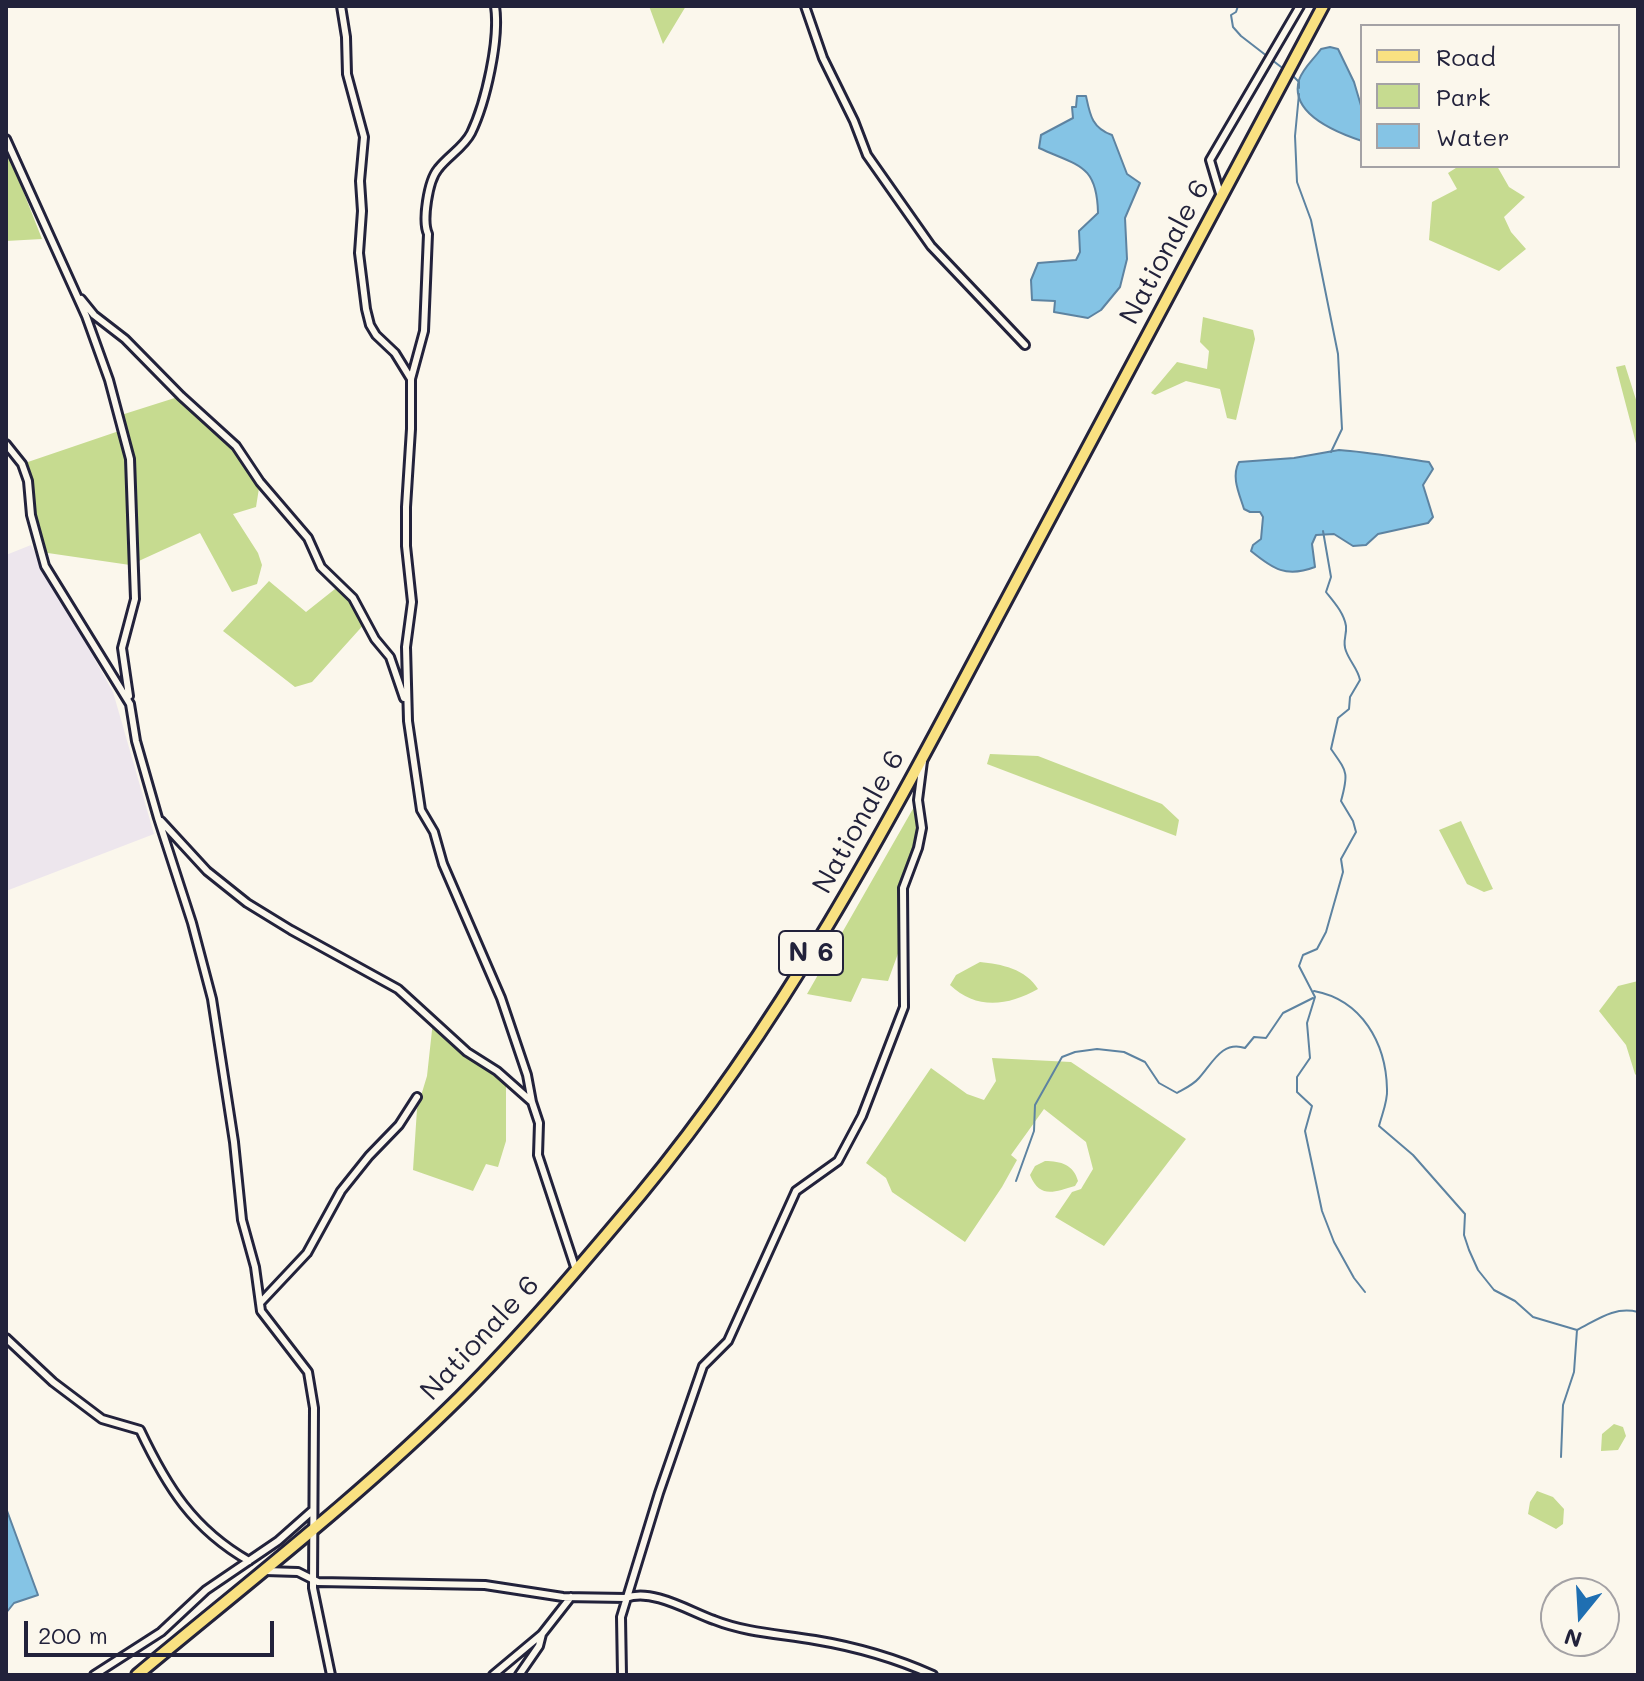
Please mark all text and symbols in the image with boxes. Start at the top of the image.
legend [1360,24,1620,168]
text: Road [1436,41,1496,72]
text: Park [1436,81,1490,112]
text: Water [1436,121,1510,152]
street label: Nationale 6 [1113,174,1217,330]
street label: Nationale 6 [806,744,912,900]
road number: N 6 [779,931,843,975]
street label: Nationale 6 [414,1268,546,1408]
north arrow [1540,1577,1620,1657]
scale bar [28,1605,278,1655]
text: 200 m [38,1619,108,1650]
text: N [1561,1622,1585,1655]

